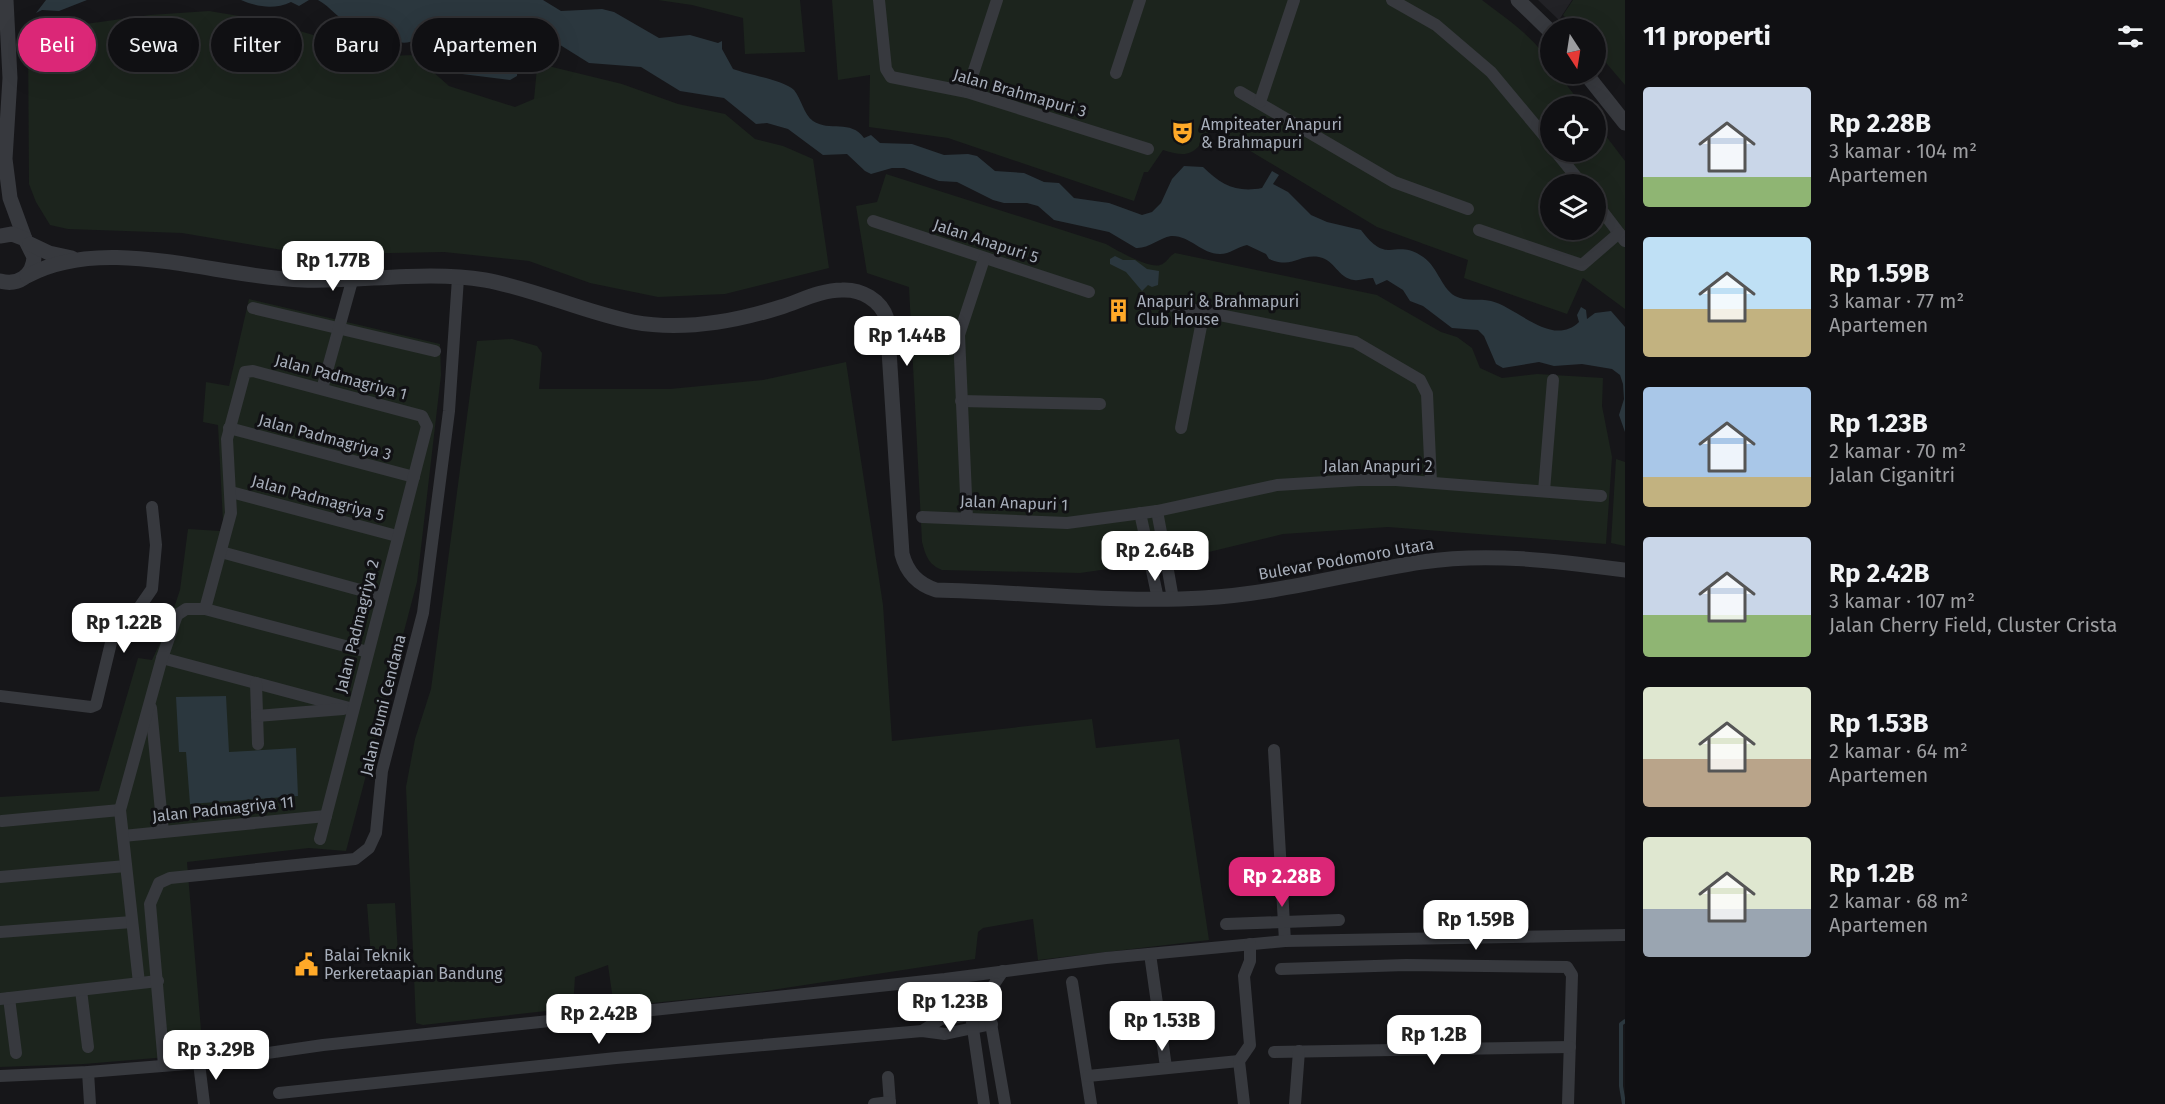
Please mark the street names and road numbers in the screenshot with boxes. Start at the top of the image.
street label: Jalan Brahmapuri 3 [951,65,1089,121]
street label: Jalan Anapuri 5 [931,215,1041,267]
street label: Jalan Padmagriya 1 [273,350,409,404]
street label: Jalan Padmagriya 3 [256,410,394,464]
street label: Jalan Anapuri 2 [1323,457,1433,476]
street label: Jalan Padmagriya 5 [249,471,387,525]
street label: Jalan Anapuri 1 [960,492,1068,514]
street label: Bulevar Podomoro Utara [1257,534,1435,584]
street label: Jalan Padmagriya 2 [331,557,383,695]
street label: Jalan Bumi Cendana [356,632,410,778]
street label: Jalan Padmagriya 11 [151,792,295,826]

